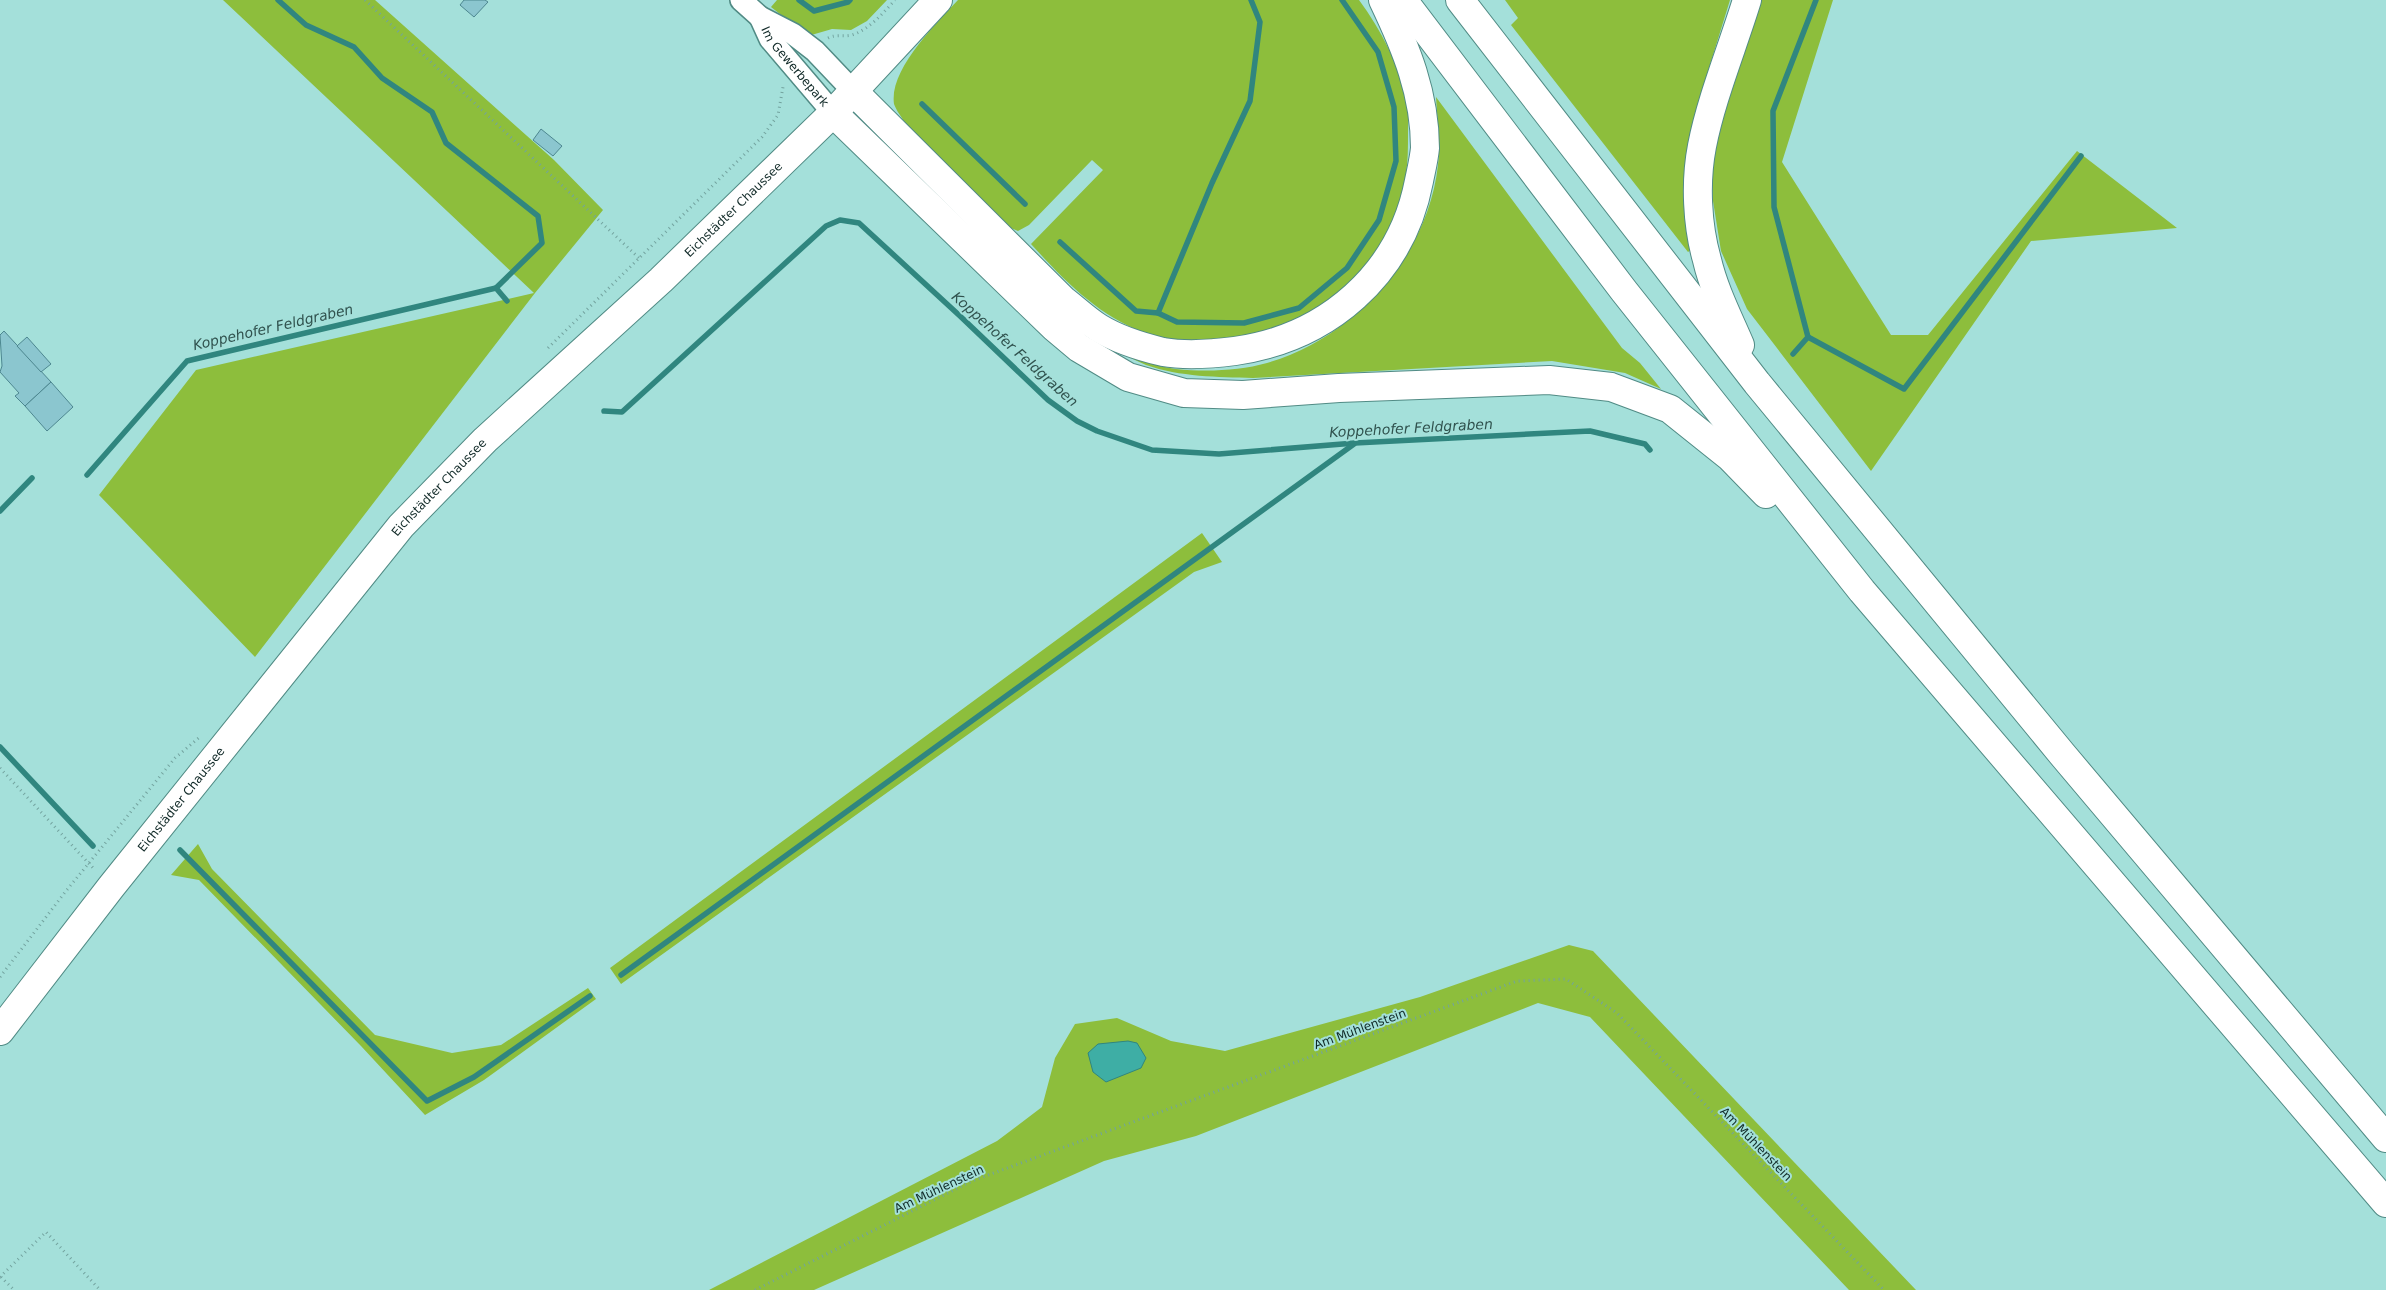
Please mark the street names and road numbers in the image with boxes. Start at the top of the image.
street label: Im Gewerbepark [758,24,832,110]
street label: Eichstädter Chaussee [682,159,785,260]
street label: Eichstädter Chaussee [389,436,489,539]
street label: Eichstädter Chaussee [135,744,228,855]
street label: Am Mühlenstein [1312,1006,1408,1052]
street label: Am Mühlenstein [1717,1104,1795,1184]
street label: Am Mühlenstein [892,1162,986,1216]

